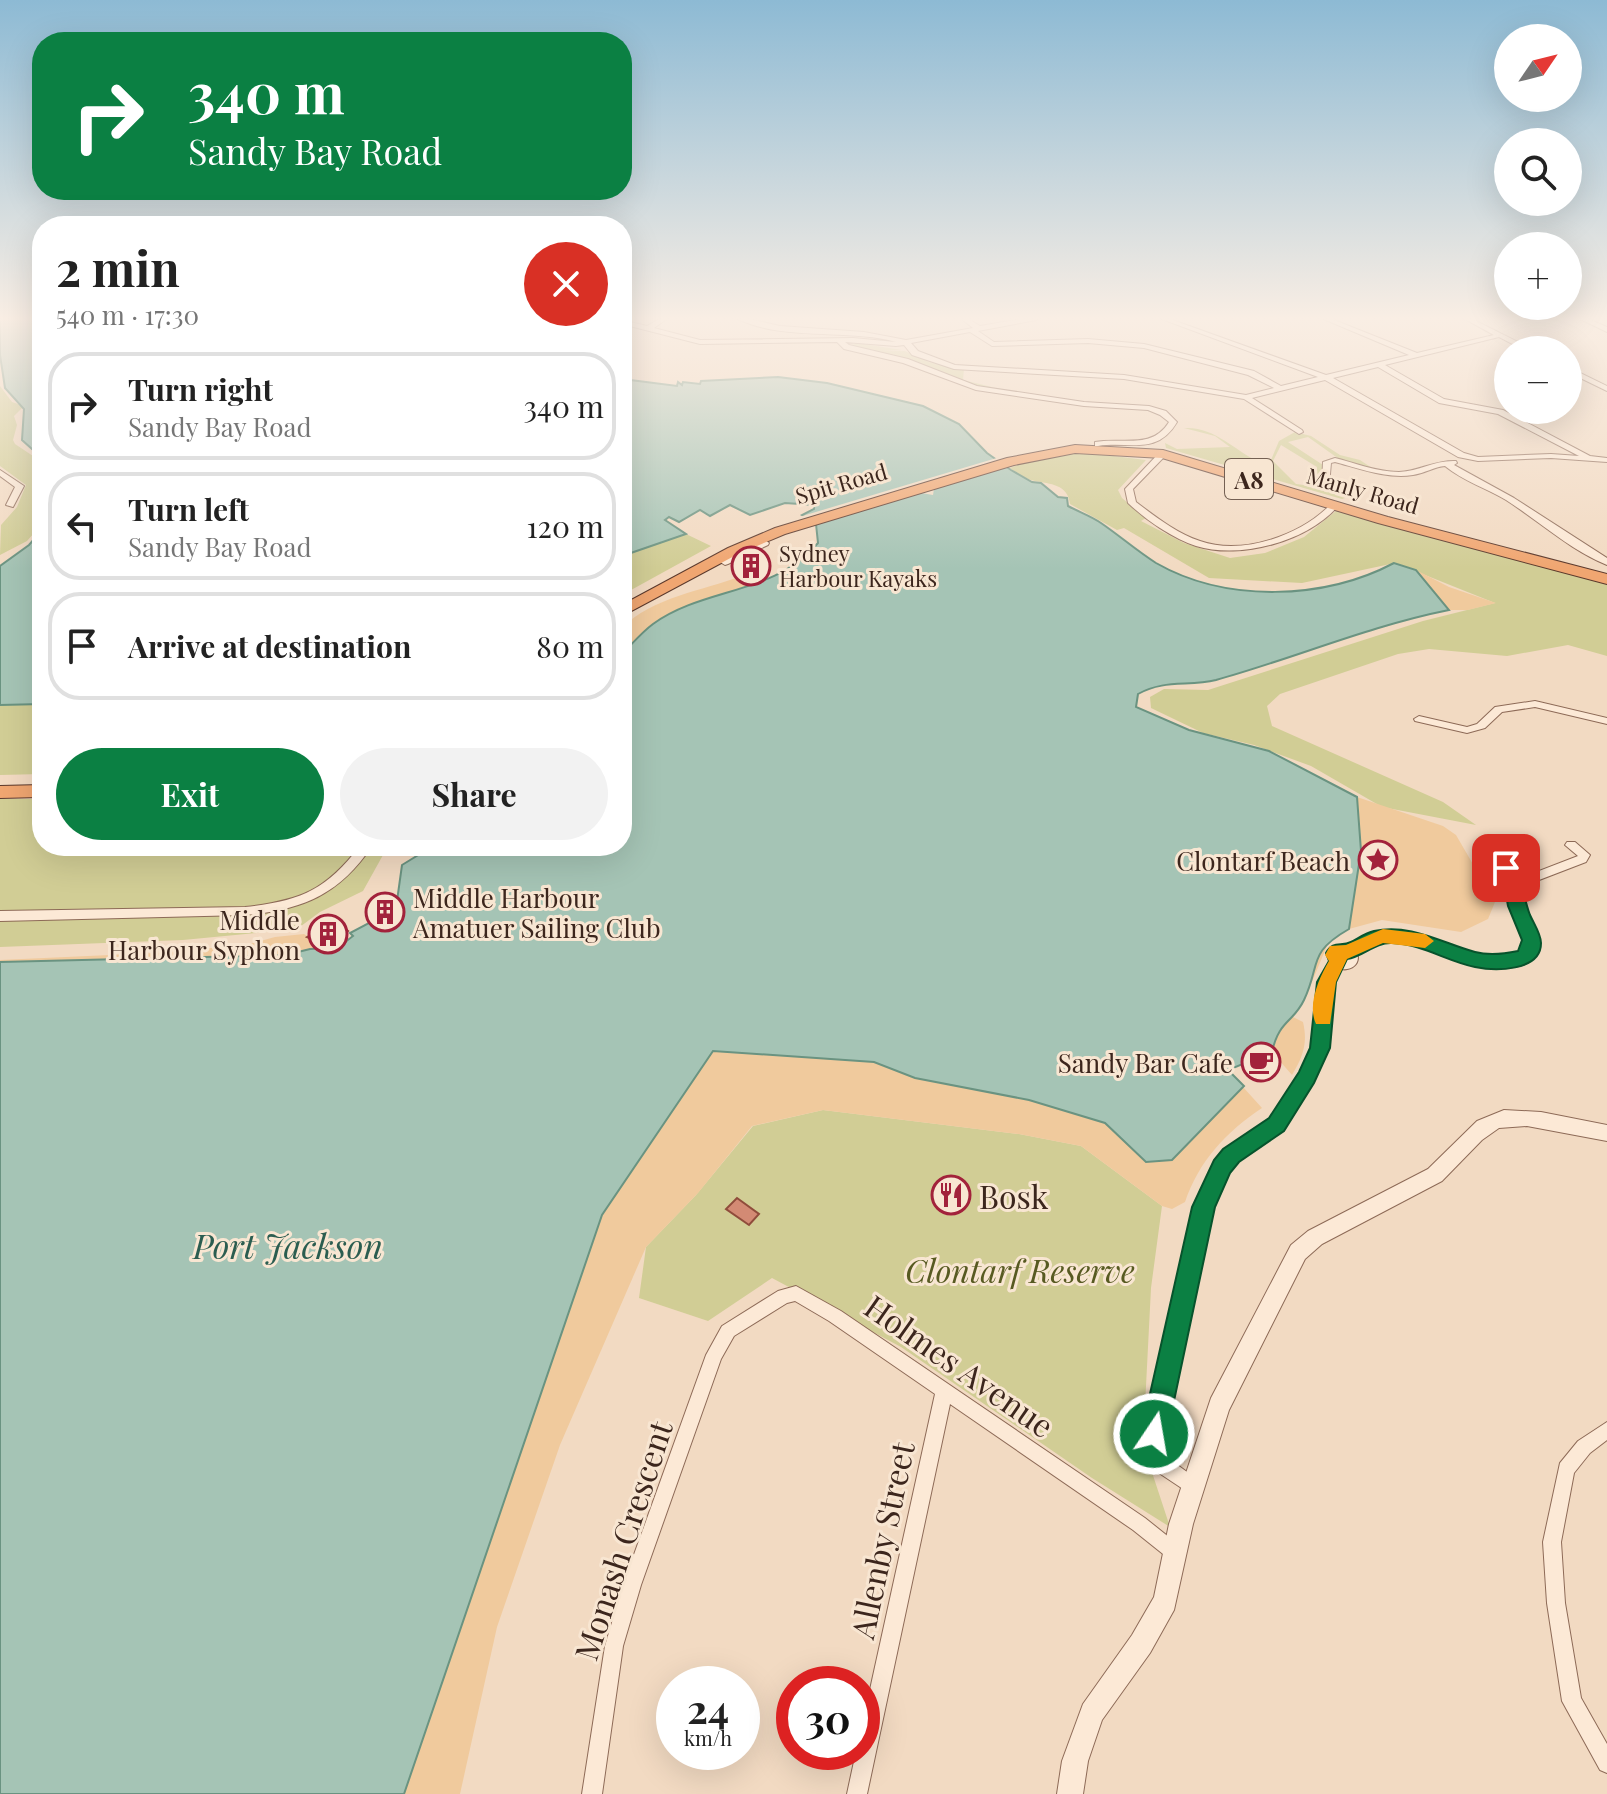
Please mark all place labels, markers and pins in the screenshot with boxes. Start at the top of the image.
place label: Sydney Harbour Kayaks [779,538,937,593]
building icon: Sydney Harbour Kayaks [730,545,772,587]
pin [1472,834,1540,902]
place icon: Clontarf Beach [1357,839,1399,881]
place label: Clontarf Beach [1176,843,1350,878]
place label: Middle Harbour Amatuer Sailing Club [412,880,661,945]
building icon: Middle Harbour Amatuer Sailing Club [364,891,406,933]
place label: Middle Harbour Syphon [108,902,300,967]
building icon: Middle Harbour Syphon [307,913,349,955]
cafe icon: Sandy Bar Cafe [1240,1041,1282,1083]
place label: Sandy Bar Cafe [1058,1045,1233,1080]
restaurant icon: Bosk [930,1174,972,1216]
place label: Bosk [979,1174,1049,1217]

